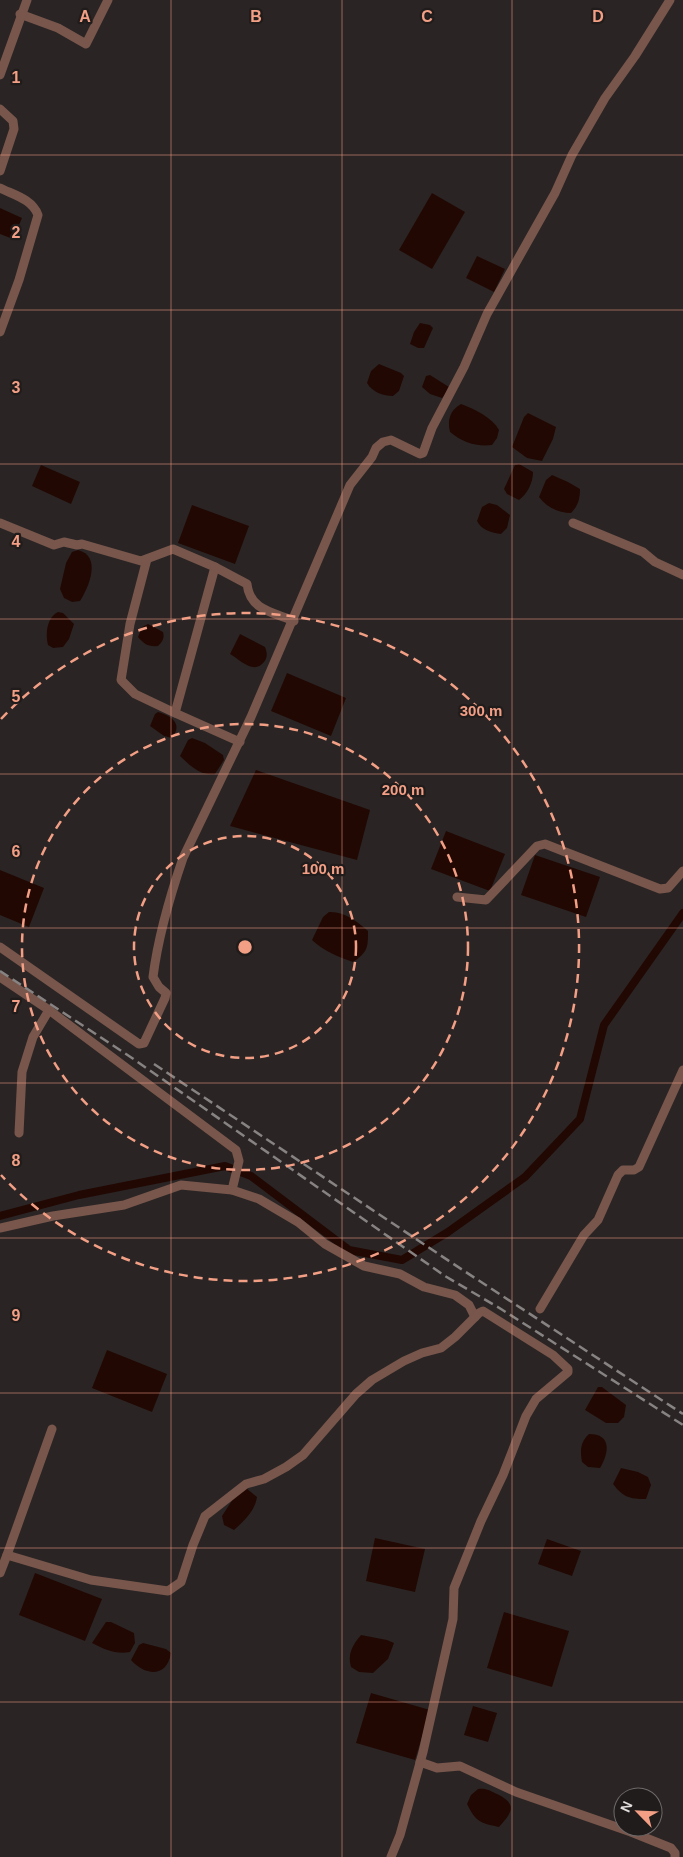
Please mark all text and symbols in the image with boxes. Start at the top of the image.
text: A [79,8,91,25]
text: B [250,8,262,25]
text: C [421,8,433,25]
text: D [592,8,604,25]
text: 1 [12,69,21,86]
text: 2 [12,224,21,241]
text: 3 [12,379,21,396]
text: 4 [12,533,21,550]
text: 5 [12,688,21,705]
text: 300 m [460,702,502,719]
text: 200 m [382,781,424,798]
text: 6 [12,843,21,860]
text: 100 m [302,860,344,877]
centre of rings [236,938,254,956]
text: 7 [12,998,21,1015]
text: 8 [12,1152,21,1169]
text: 9 [12,1307,21,1324]
north arrow [613,1787,663,1837]
text: N [617,1799,635,1815]

